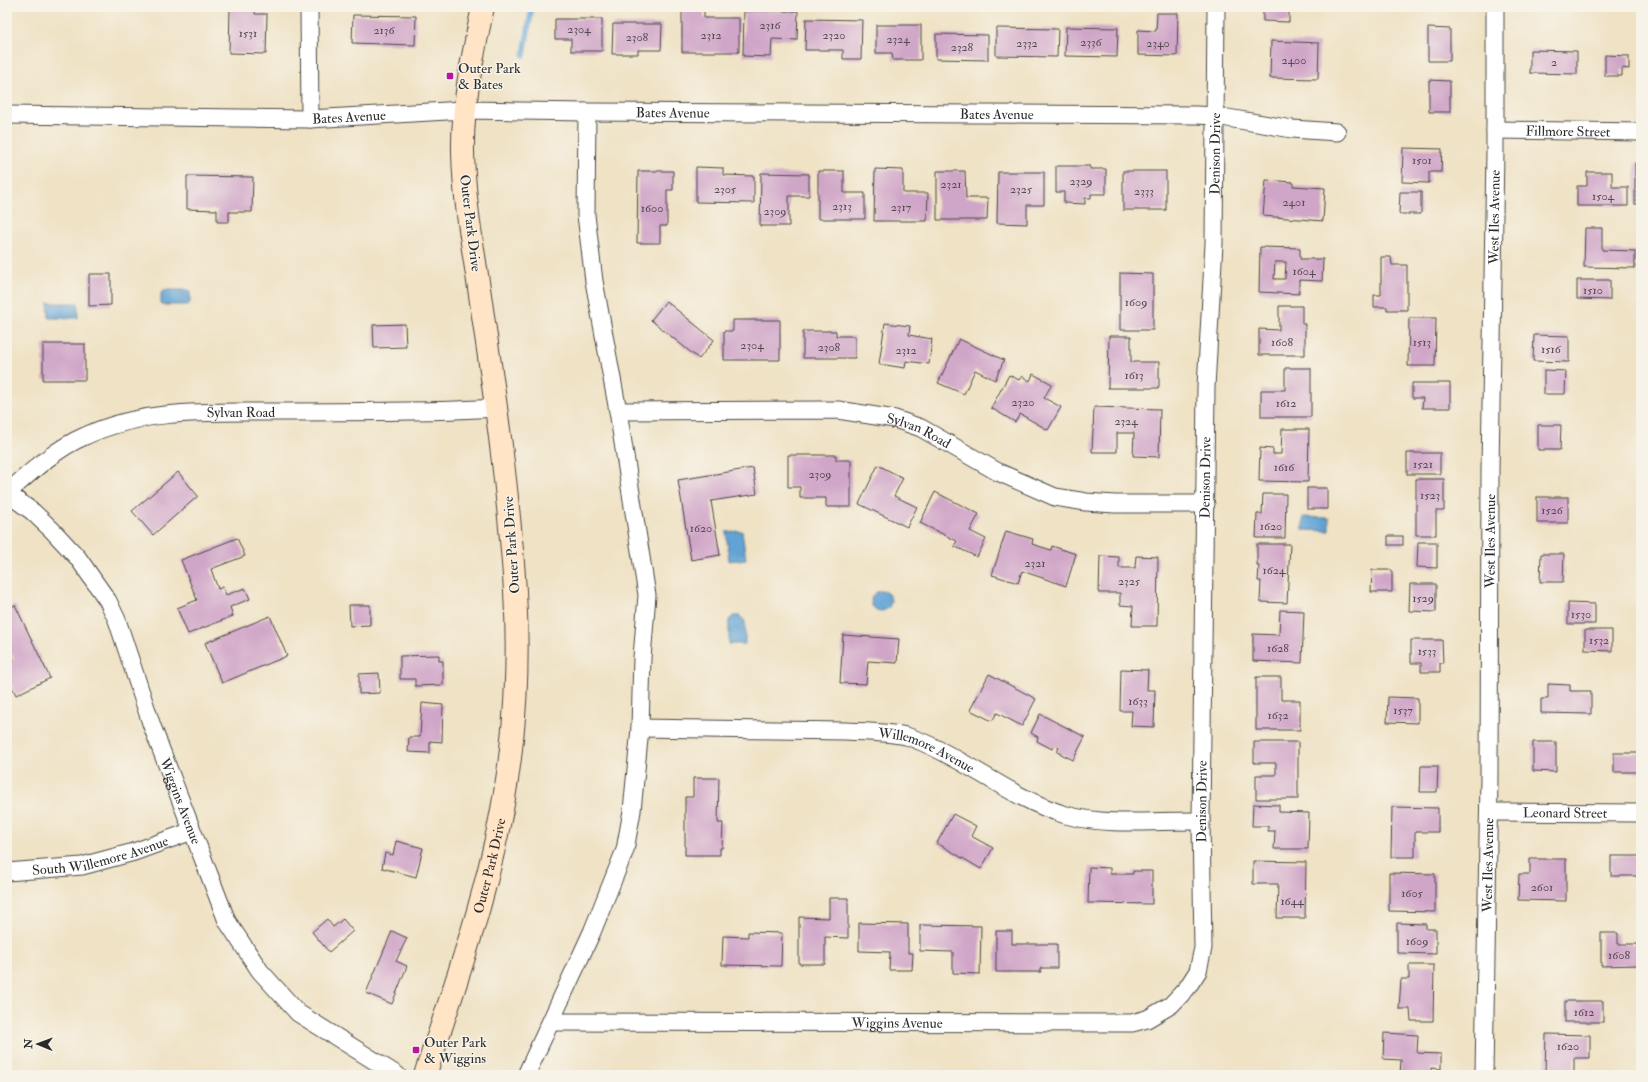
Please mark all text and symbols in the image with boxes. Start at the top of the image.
house number: 2316 [760,18,781,33]
house number: 2304 [567,22,591,37]
house number: 2136 [373,23,395,38]
house number: 1531 [239,26,257,41]
house number: 2312 [700,28,722,43]
house number: 2320 [823,28,845,43]
house number: 2308 [626,30,649,45]
house number: 2324 [886,32,910,47]
house number: 2336 [1080,35,1103,50]
house number: 2332 [1016,36,1038,51]
house number: 2340 [1146,36,1170,51]
house number: 2328 [951,40,974,55]
house number: 2400 [1282,53,1306,68]
house number: 2 [1551,55,1557,70]
place label: Outer Park & Bates [458,60,521,93]
marker: Outer Park & Bates [445,71,455,81]
street label: Bates Avenue [636,104,710,122]
street label: Bates Avenue [960,106,1034,123]
street label: Bates Avenue [312,107,386,128]
street label: Denison Drive [1206,112,1224,195]
street label: Fillmore Street [1525,122,1611,141]
house number: 1501 [1412,153,1432,168]
street label: West Iles Avenue [1485,170,1504,265]
street label: Outer Park Drive [456,174,485,273]
house number: 2329 [1070,174,1092,189]
house number: 2321 [940,177,962,192]
house number: 2305 [714,182,737,197]
house number: 2325 [1010,182,1033,197]
house number: 2333 [1134,184,1154,199]
house number: 1504 [1592,189,1615,204]
house number: 2401 [1283,195,1305,210]
house number: 2313 [832,199,852,214]
house number: 2317 [891,200,912,215]
house number: 1600 [641,201,663,216]
house number: 2309 [764,204,787,219]
house number: 1604 [1293,264,1316,279]
house number: 1510 [1583,283,1603,298]
house number: 1609 [1125,295,1147,310]
house number: 1608 [1271,335,1293,350]
house number: 1513 [1413,335,1431,350]
house number: 2304 [740,338,764,353]
house number: 2308 [818,340,841,355]
house number: 1516 [1541,342,1562,357]
house number: 2312 [895,343,917,358]
house number: 1613 [1124,368,1144,383]
house number: 2320 [1012,395,1034,410]
house number: 1612 [1276,396,1296,411]
street label: Sylvan Road [206,404,275,422]
street label: Sylvan Road [886,410,954,452]
house number: 2324 [1114,414,1138,429]
street label: Denison Drive [1196,436,1214,519]
house number: 1521 [1413,457,1433,472]
house number: 1616 [1274,460,1295,475]
house number: 2309 [809,467,832,482]
house number: 1523 [1420,488,1440,503]
street label: West Iles Avenue [1482,494,1499,589]
street label: Outer Park Drive [500,496,523,594]
house number: 1526 [1541,503,1564,518]
house number: 1620 [1260,519,1282,534]
house number: 1620 [690,521,712,536]
house number: 2321 [1024,556,1046,571]
house number: 1624 [1263,563,1286,578]
house number: 2325 [1118,574,1141,589]
house number: 1529 [1412,591,1434,606]
house number: 1530 [1571,607,1591,622]
house number: 1532 [1589,633,1609,648]
house number: 1628 [1267,641,1289,656]
house number: 1533 [1418,644,1436,659]
house number: 1633 [1128,694,1148,709]
house number: 1537 [1393,703,1413,718]
house number: 1632 [1268,708,1288,723]
street label: Willemore Avenue [877,724,978,777]
street label: Wiggins Avenue [156,755,205,847]
street label: Denison Drive [1193,760,1211,843]
street label: Leonard Street [1523,804,1608,822]
street label: Outer Park Drive [470,816,509,916]
street label: West Iles Avenue [1479,817,1497,913]
street label: South Willemore Avenue [31,832,171,879]
house number: 2601 [1531,880,1553,895]
house number: 1605 [1401,886,1424,901]
house number: 1644 [1280,894,1304,909]
house number: 1609 [1406,934,1428,949]
house number: 1608 [1608,948,1630,963]
house number: 1612 [1574,1005,1594,1020]
street label: Wiggins Avenue [850,1015,943,1032]
north arrow [18,1024,58,1064]
place label: Outer Park & Wiggins [424,1034,487,1067]
text: N [22,1038,35,1050]
house number: 1620 [1557,1039,1579,1054]
marker: Outer Park & Wiggins [411,1045,421,1055]

